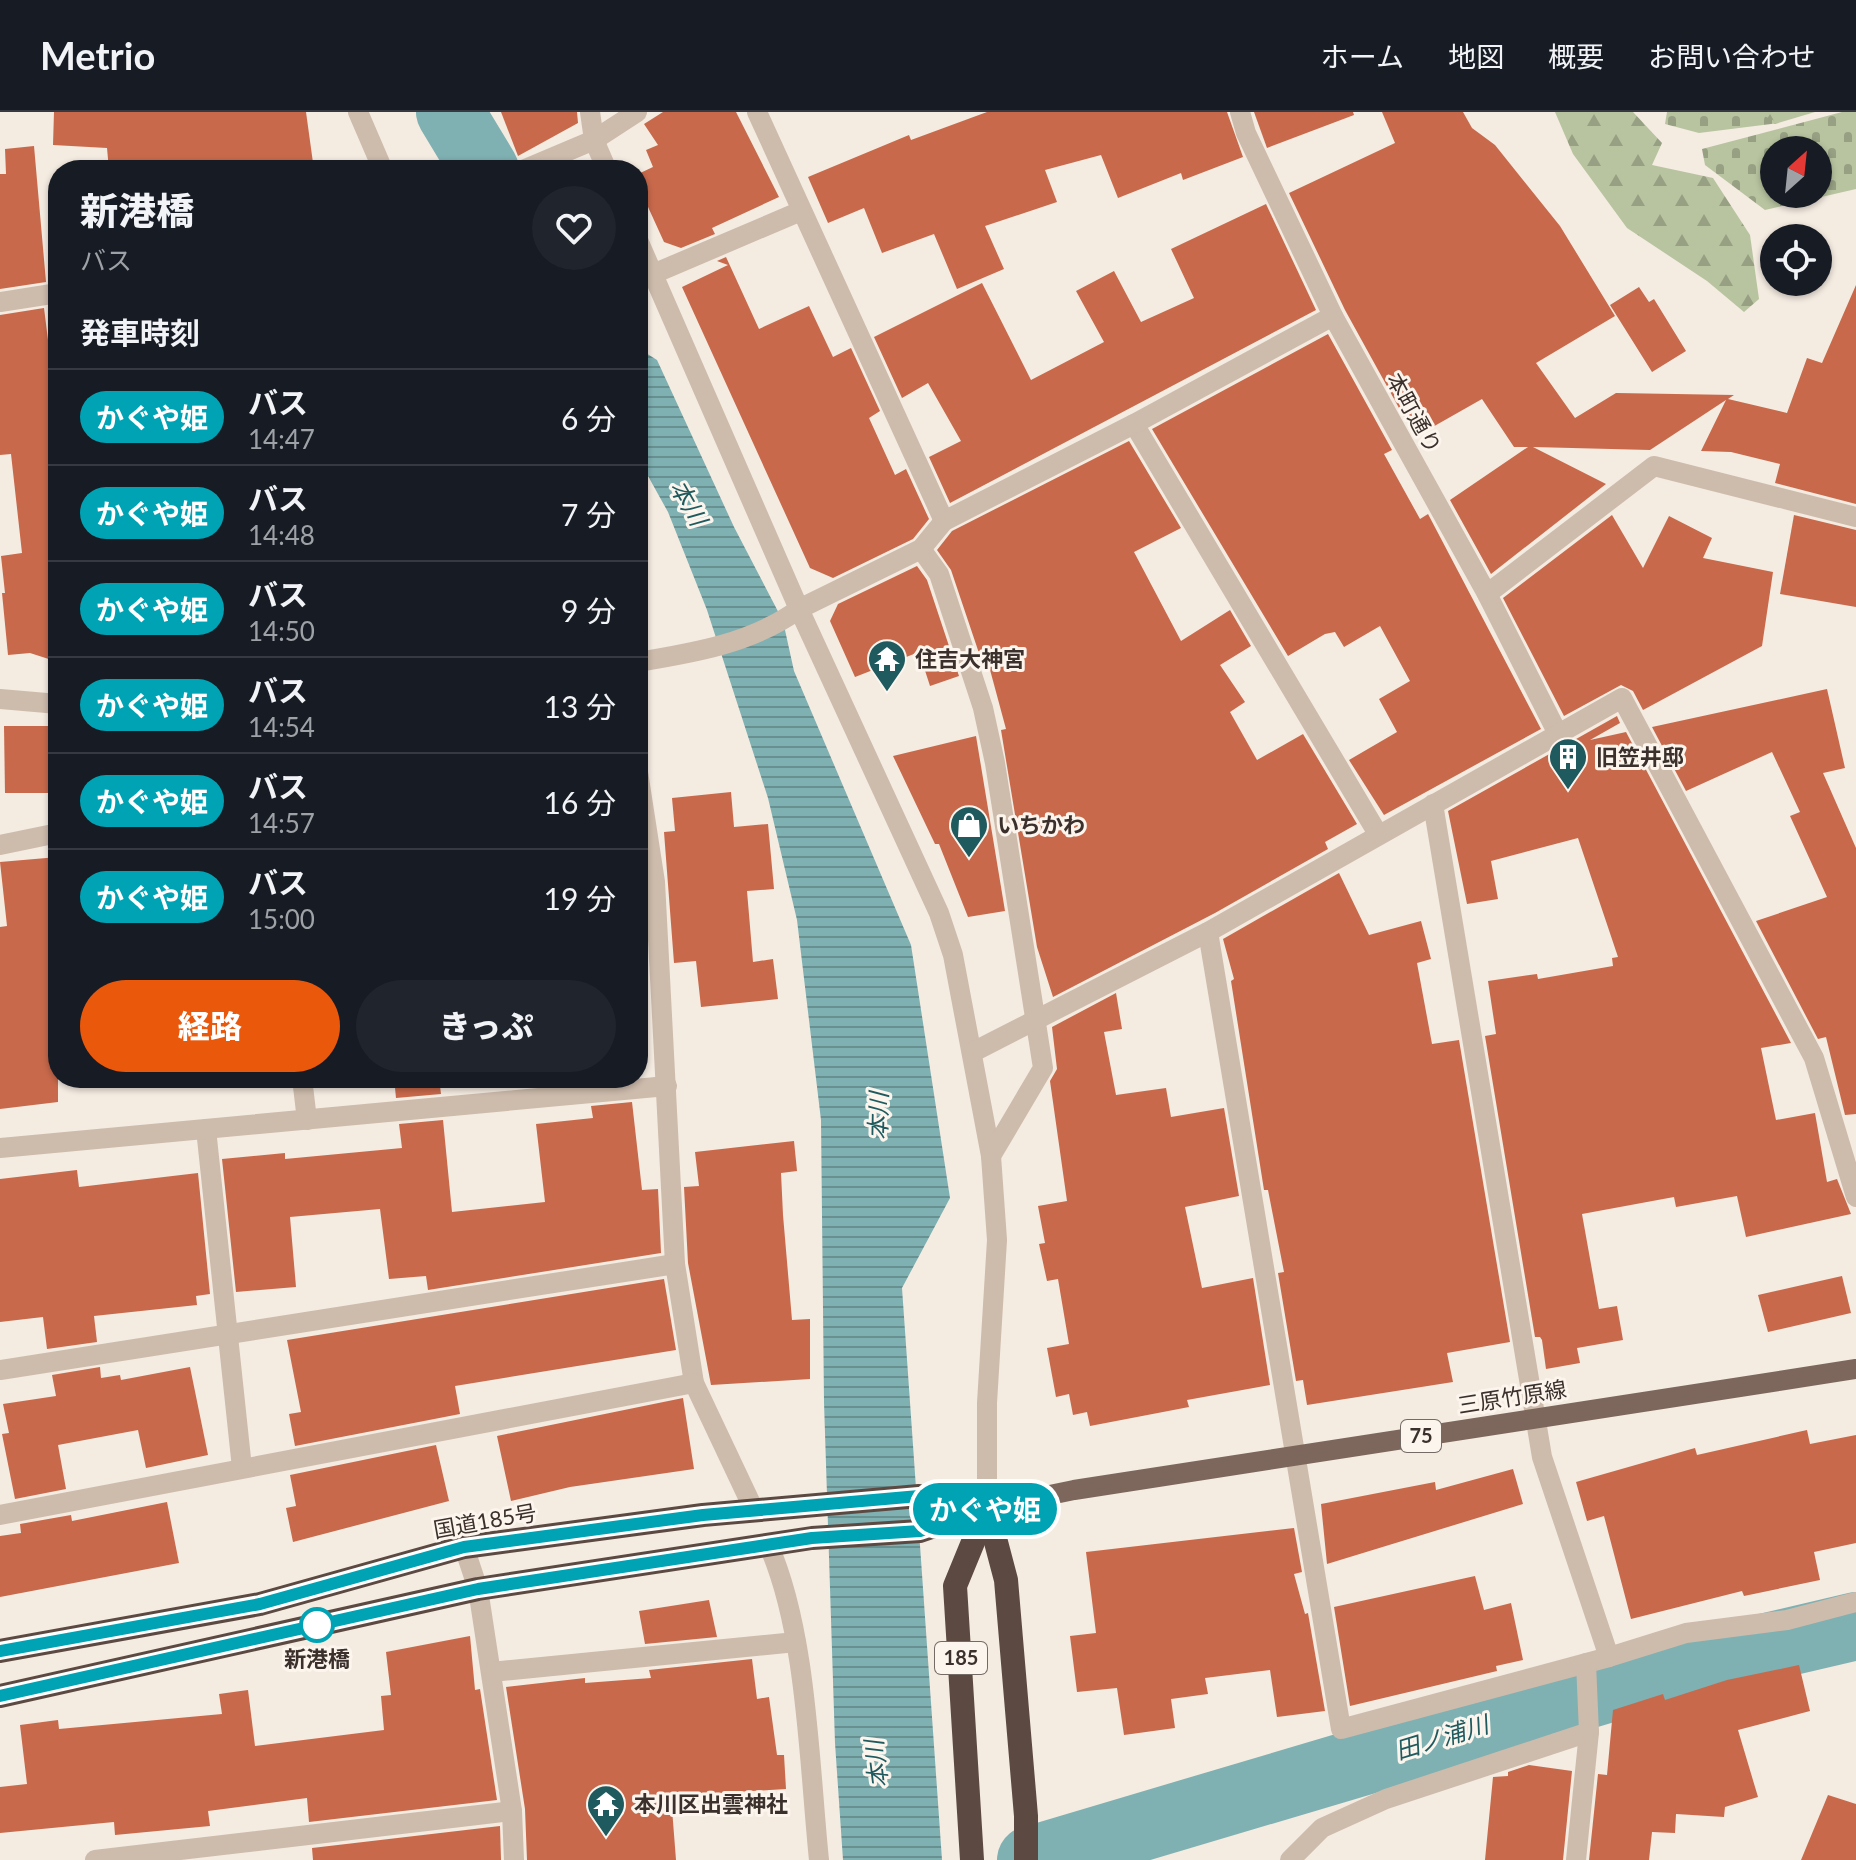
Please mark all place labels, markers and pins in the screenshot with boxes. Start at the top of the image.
temple icon: 住吉大神宮 [866,638,908,693]
place label: 住吉大神宮 [915,645,1025,672]
building icon: 旧笠井邸 [1547,736,1589,791]
place label: 旧笠井邸 [1596,743,1684,770]
shop icon: いちかわ [948,804,990,859]
place label: いちかわ [997,811,1085,838]
marker: 新港橋 [300,1608,334,1642]
place label: 新港橋 [284,1645,350,1672]
temple icon: 本川区出雲神社 [585,1783,627,1838]
place label: 本川区出雲神社 [634,1790,788,1817]

